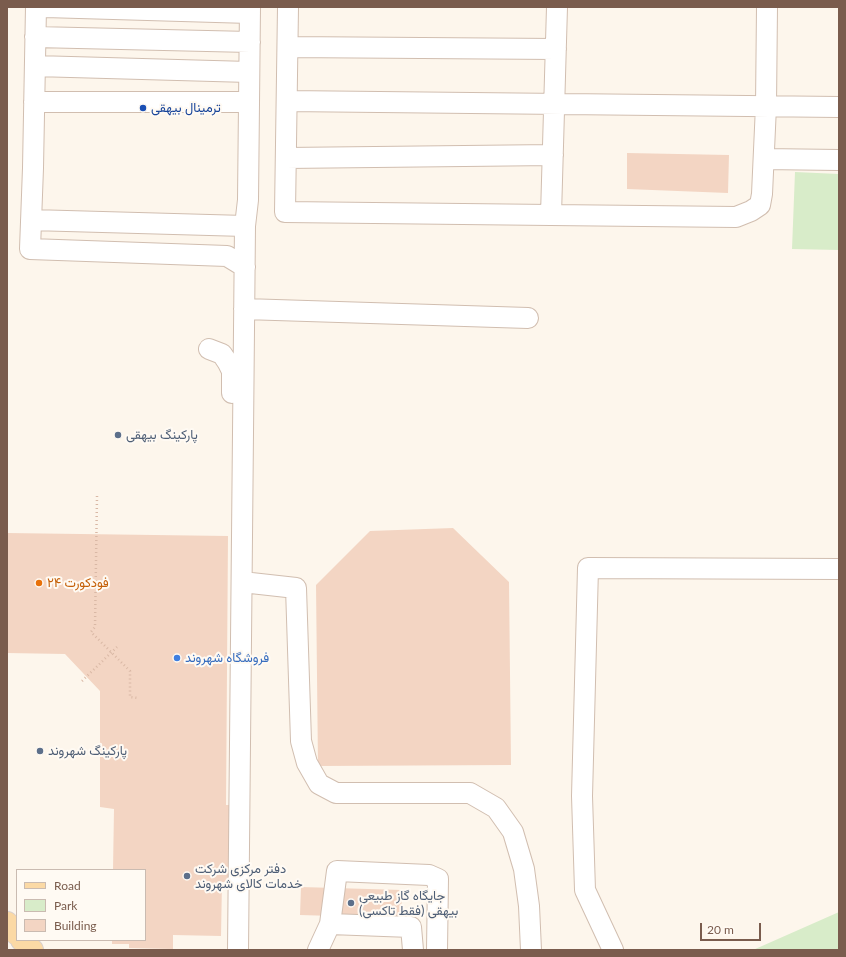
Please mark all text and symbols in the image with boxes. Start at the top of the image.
place label: ترمینال بیهقی [151,100,221,116]
marker: ترمینال بیهقی [138,103,148,113]
place label: پارکینگ بیهقی [126,427,198,443]
marker: پارکینگ بیهقی [113,430,123,440]
place label: فودکورت ۲۴ [47,575,109,591]
marker: فودکورت ۲۴ [34,578,44,588]
place label: فروشگاه شهروند [185,650,269,666]
marker: فروشگاه شهروند [172,653,182,663]
place label: پارکینگ شهروند [48,743,127,759]
marker: پارکینگ شهروند [35,746,45,756]
place label: دفتر مرکزی شرکت خدمات کالای شهروند [195,861,303,892]
legend [16,869,146,941]
marker: دفتر مرکزی شرکت خدمات کالای شهروند [182,871,192,881]
text: Road [54,878,81,893]
place label: جایگاه گاز طبیعی بیهقی (فقط تاکسی) [359,888,458,919]
text: Park [54,898,77,913]
marker: جایگاه گاز طبیعی بیهقی (فقط تاکسی) [346,898,356,908]
scale bar [702,915,763,941]
text: Building [54,918,97,933]
text: 20 m [707,922,734,937]

